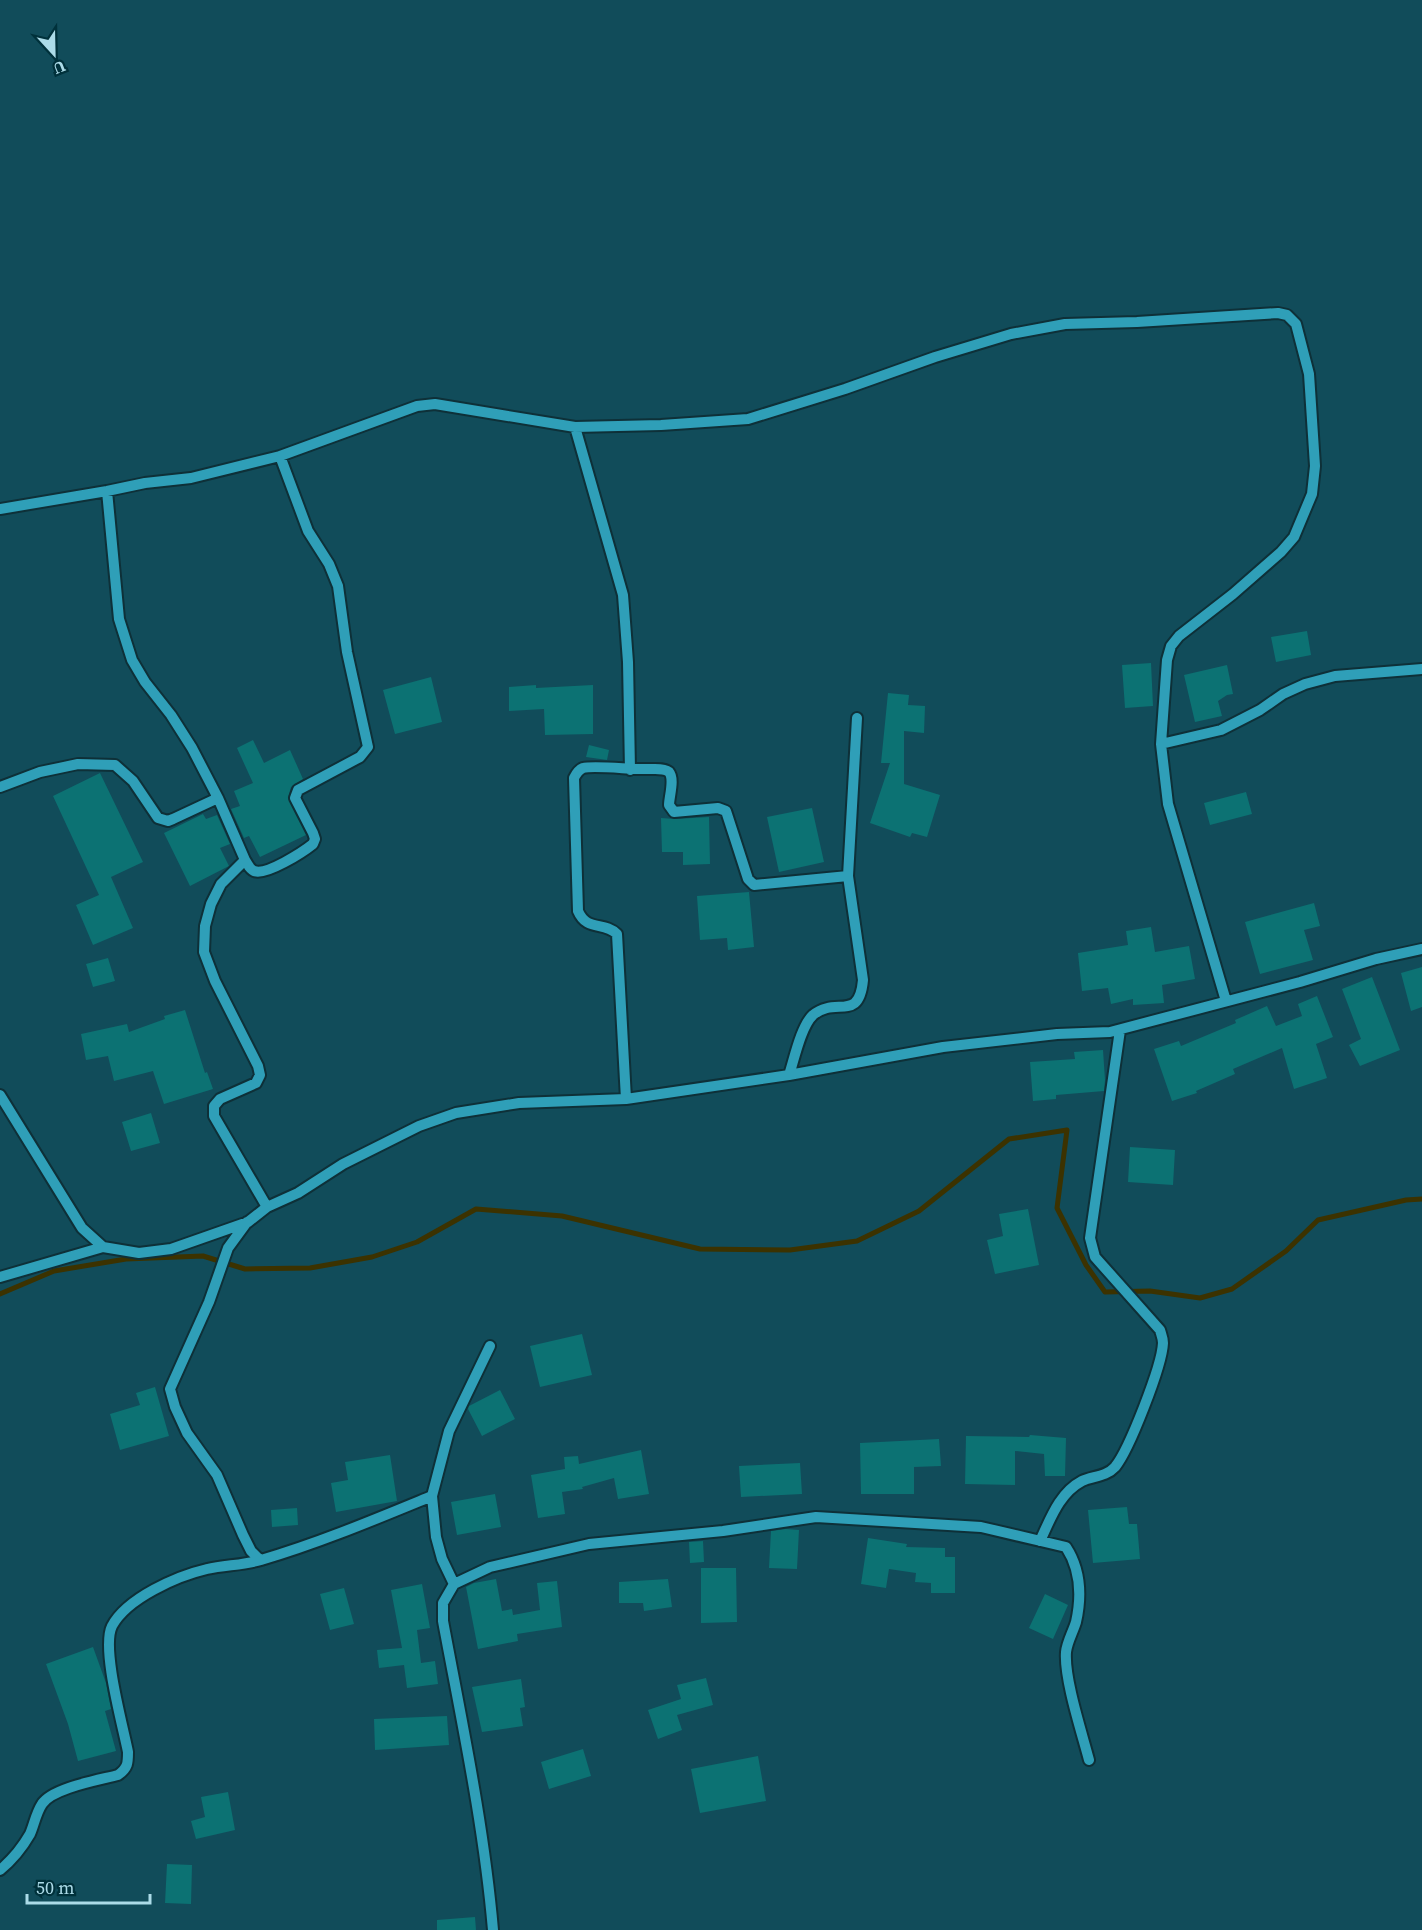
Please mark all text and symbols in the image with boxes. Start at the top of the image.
north arrow [24,24,84,84]
text: U [50,56,69,80]
scale bar [27,1867,150,1905]
text: 50 m [36,1875,74,1900]

